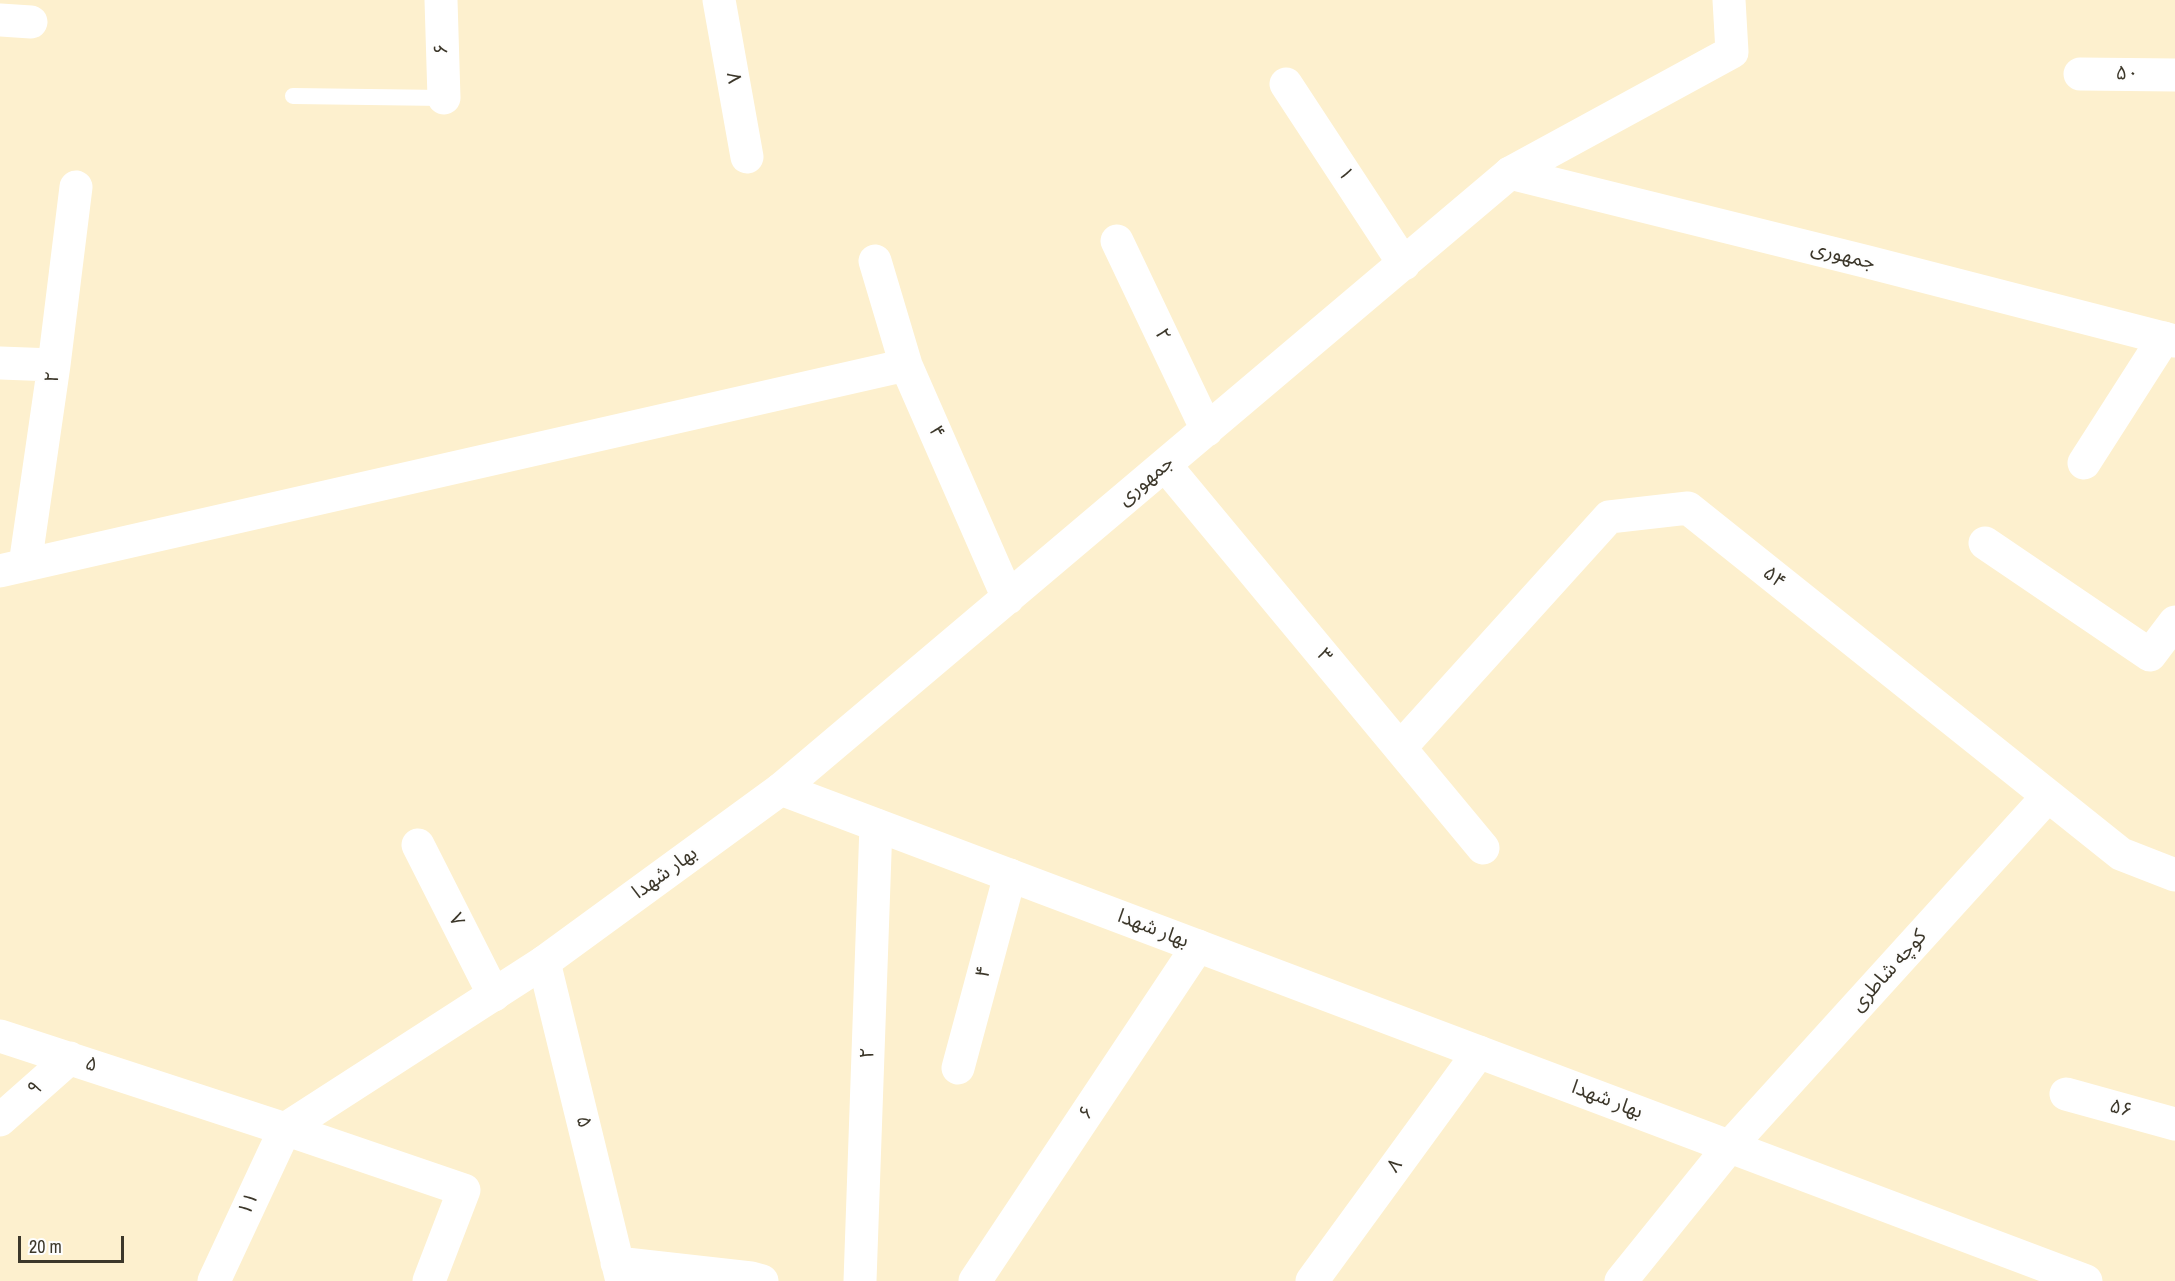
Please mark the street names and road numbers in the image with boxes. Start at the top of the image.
street label: ۶ [430,43,454,55]
street label: ۵۰ [2115,62,2139,86]
street label: ۸ [720,70,746,86]
street label: ۱ [1332,163,1358,185]
street label: جمهوری [1808,236,1878,276]
street label: ۲ [1149,325,1175,345]
street label: ۲ [40,370,66,384]
street label: ۴ [923,422,949,442]
street label: جمهوری [1113,451,1179,511]
street label: ۵۴ [1758,561,1790,595]
street label: ۳ [1311,644,1337,668]
street label: بهار شهدا [628,841,702,905]
street label: بهار شهدا [1114,904,1192,954]
street label: ۷ [443,909,469,931]
street label: کوچه شاطری [1846,925,1932,1017]
street label: ۴ [971,963,997,981]
street label: ۲ [856,1047,880,1059]
street label: ۵ [82,1052,100,1078]
street label: بهار شهدا [1568,1075,1646,1125]
street label: ۹ [23,1076,47,1102]
street label: ۵۶ [2107,1094,2135,1124]
street label: ۶ [1074,1102,1100,1124]
street label: ۵ [570,1114,596,1130]
street label: ۸ [1382,1154,1408,1178]
street label: ۱۱ [233,1189,265,1219]

